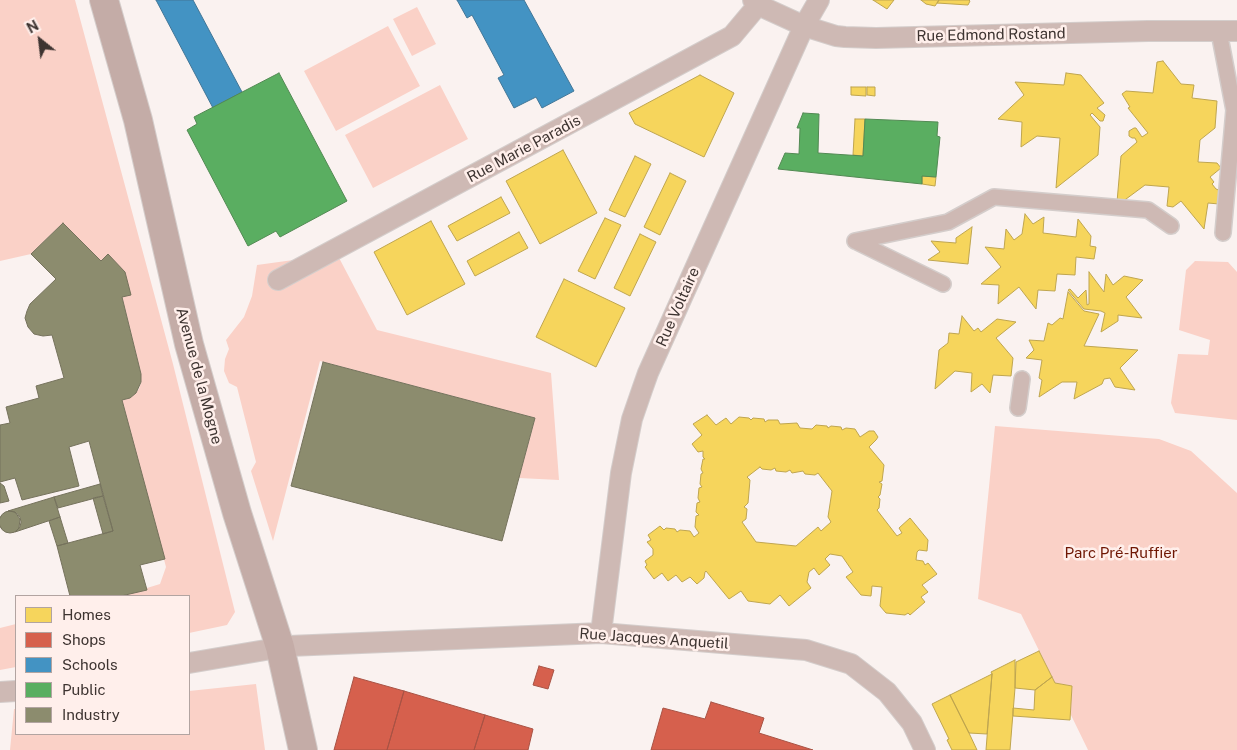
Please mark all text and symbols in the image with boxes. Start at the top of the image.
north arrow [15,15,65,65]
text: N [24,17,41,37]
street label: Rue Edmond Rostand [916,25,1066,45]
street label: Rue Marie Paradis [464,111,584,187]
street label: Rue Voltaire [653,265,703,349]
street label: Avenue de la Mogne [172,306,226,446]
park label: Parc Pré-Ruffier [1064,544,1178,562]
legend [15,595,190,735]
text: Homes [62,606,111,623]
street label: Rue Jacques Anquetil [579,625,729,653]
text: Shops [62,631,106,648]
text: Schools [62,656,118,673]
text: Public [62,681,106,698]
text: Industry [62,706,120,723]

